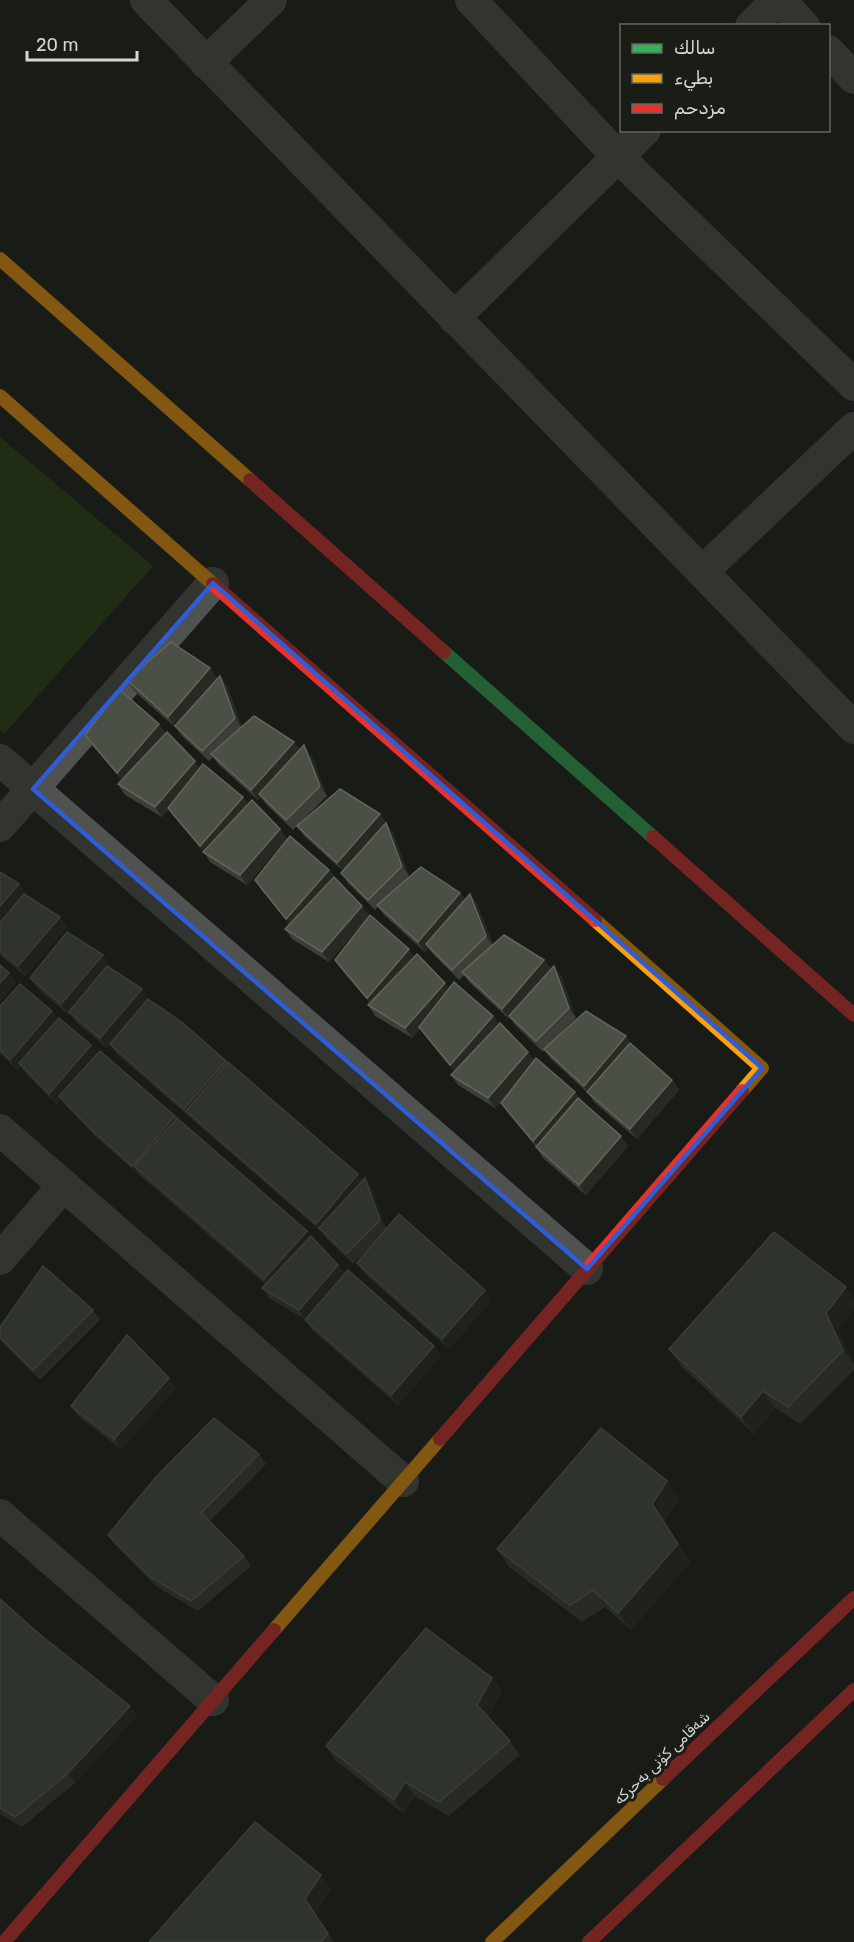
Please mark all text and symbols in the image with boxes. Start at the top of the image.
scale bar [27,24,136,62]
legend [620,24,830,132]
text: 20 m [36,34,78,56]
text: سالك [674,37,715,59]
text: بطيء [674,67,713,91]
text: مزدحم [674,97,726,120]
street label: شەقامی کۆنی بەحرکە [610,1708,714,1808]

